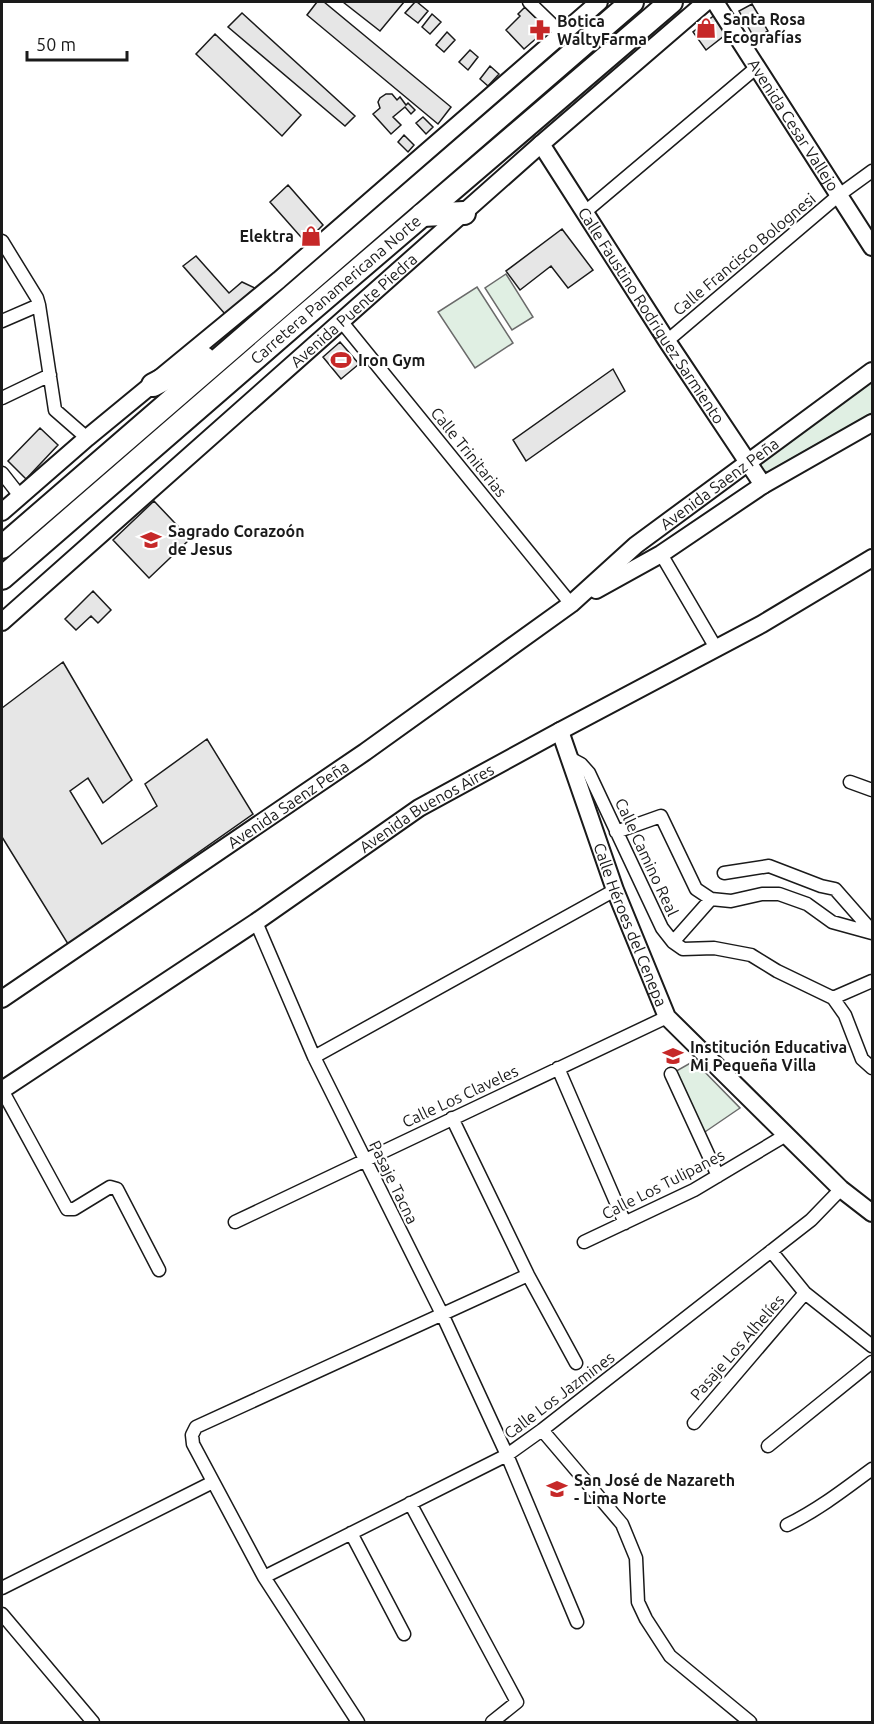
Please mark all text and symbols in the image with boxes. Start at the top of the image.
place label: Santa Rosa Ecografías [723,10,805,46]
place label: Botica WaltyFarma [557,12,647,48]
shop icon: Santa Rosa Ecografías [694,16,718,40]
pharmacy icon: Botica WaltyFarma [528,18,552,42]
scale bar [27,24,128,62]
text: 50 m [36,34,76,54]
street label: Avenida Cesar Vallejo [745,56,843,194]
street label: Calle Francisco Bolognesi [669,189,819,319]
street label: Calle Faustino Rodriguez Sarmiento [575,204,728,427]
street label: Carretera Panamericana Norte [247,211,424,367]
shop icon: Elektra [299,224,323,248]
place label: Elektra [240,227,294,245]
street label: Avenida Puente Piedra [287,249,420,371]
sports icon: Iron Gym [329,348,353,372]
place label: Iron Gym [358,351,425,369]
street label: Calle Trinitarias [427,404,511,500]
street label: Avenida Saenz Peña [657,434,782,533]
place label: Sagrado Corazoón de Jesus [168,522,305,558]
school or university icon: Sagrado Corazoón de Jesus [139,528,163,552]
street label: Avenida Saenz Peña [224,757,352,852]
street label: Avenida Buenos Aires [356,760,497,856]
street label: Calle Camino Real [612,795,682,919]
street label: Calle Héroes del Cenepa [590,840,671,1009]
place label: Institución Educativa Mi Pequeña Villa [690,1038,847,1074]
school or university icon: Institución Educativa Mi Pequeña Villa [661,1044,685,1068]
street label: Calle Los Claveles [399,1061,521,1131]
street label: Pasaje Tacna [366,1137,422,1227]
street label: Calle Los Tulipanes [599,1145,727,1223]
street label: Pasaje Los Alhelíes [686,1291,788,1403]
street label: Calle Los Jazmines [500,1348,618,1442]
place label: San José de Nazareth - Lima Norte [574,1471,735,1507]
school or university icon: San José de Nazareth - Lima Norte [545,1477,569,1501]

